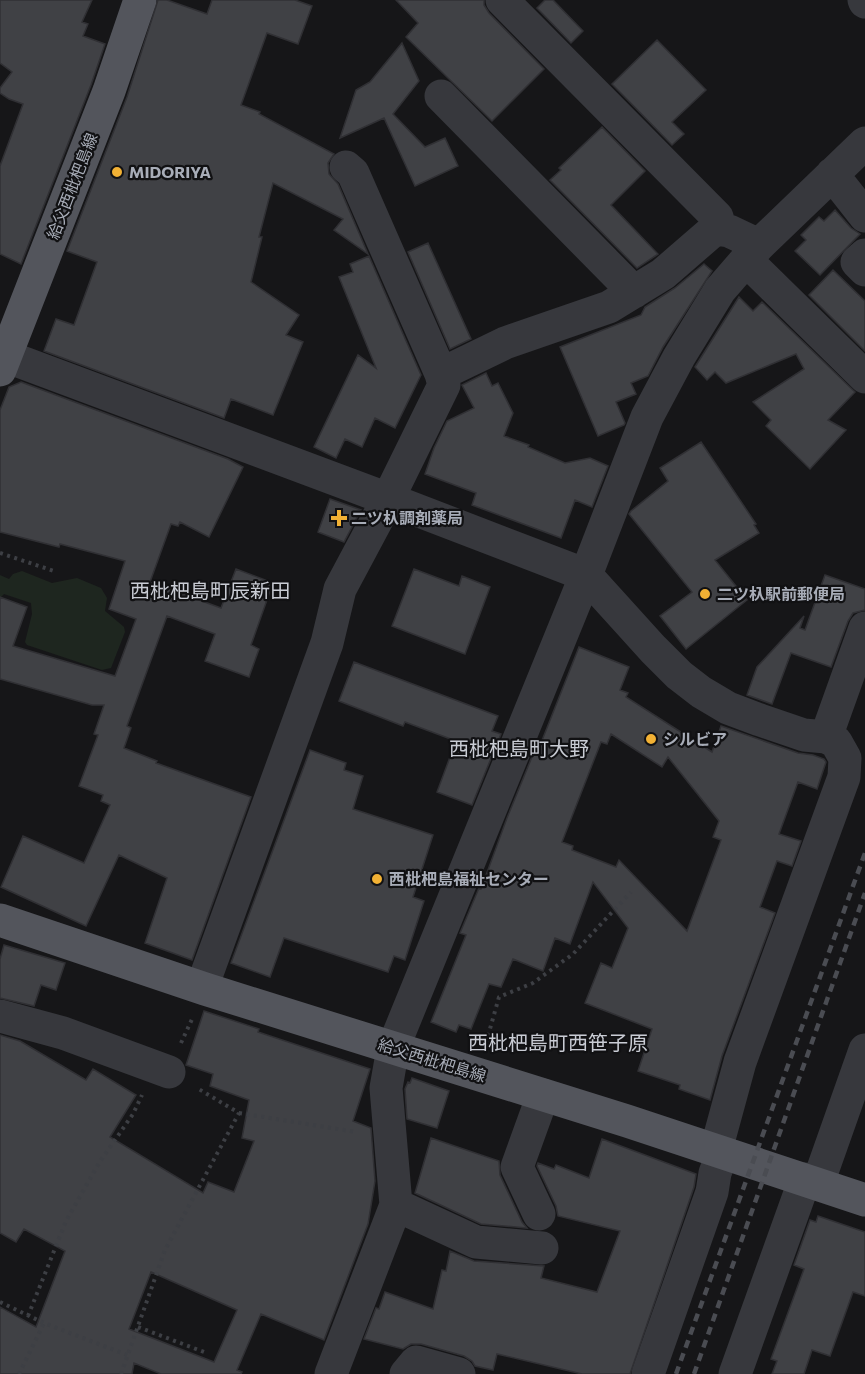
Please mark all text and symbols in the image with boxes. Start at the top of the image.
street label: 給父西枇杷島線 [43,130,100,242]
place label: MIDORIYA [129,162,212,181]
marker: MIDORIYA [110,165,124,179]
place label: 二ツ杁調剤薬局 [351,508,463,527]
marker: 二ツ杁調剤薬局 [332,511,346,525]
district label: 西枇杷島町辰新田 [130,578,290,602]
place label: 二ツ杁駅前郵便局 [717,584,845,603]
marker: 二ツ杁駅前郵便局 [698,587,712,601]
place label: シルビア [663,729,727,748]
marker: シルビア [644,732,658,746]
district label: 西枇杷島町大野 [449,736,589,760]
place label: 西枇杷島福祉センター [389,869,549,888]
marker: 西枇杷島福祉センター [370,872,384,886]
district label: 西枇杷島町西笹子原 [468,1030,648,1054]
street label: 給父西枇杷島線 [376,1034,488,1085]

